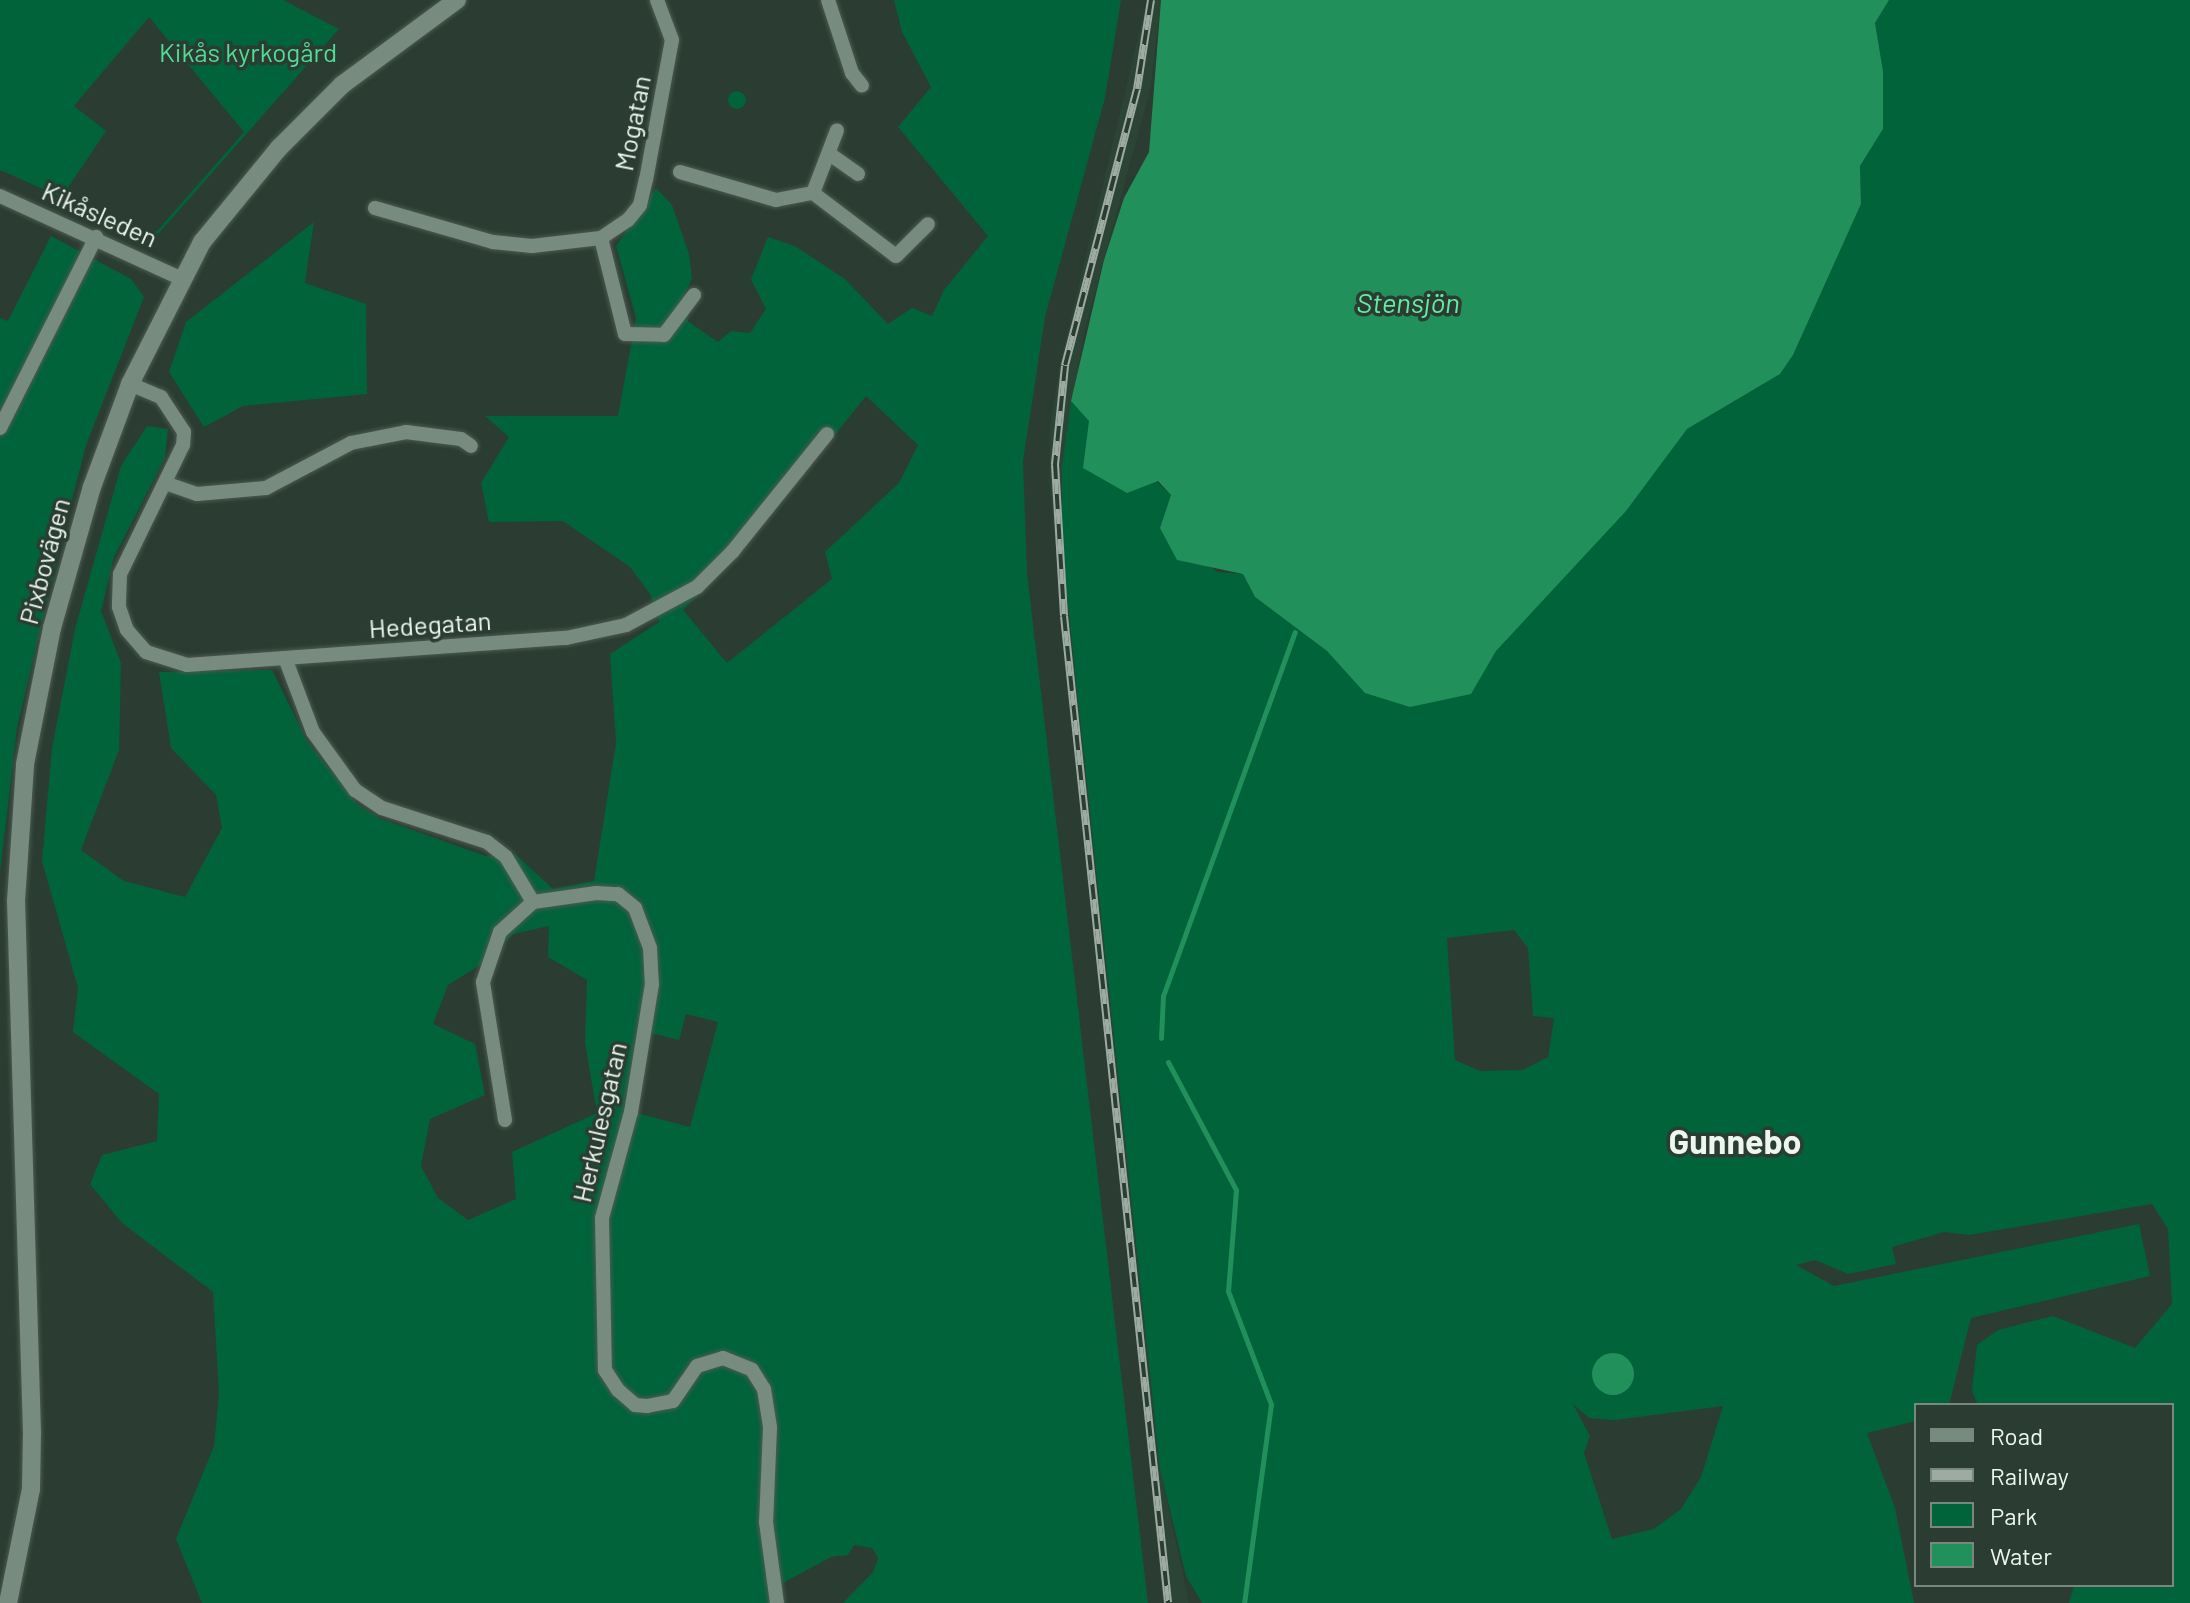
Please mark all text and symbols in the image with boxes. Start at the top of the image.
park label: Kikås kyrkogård [159,36,337,68]
street label: Mogatan [607,73,657,173]
street label: Kikåsleden [37,175,163,253]
water label: Stensjön [1356,285,1460,319]
street label: Pixbovägen [12,495,76,627]
street label: Hedegatan [368,604,492,644]
street label: Herkulesgatan [565,1039,633,1205]
district label: Gunnebo [1668,1121,1802,1161]
legend [1914,1403,2174,1587]
text: Road [1990,1421,2043,1450]
text: Railway [1990,1461,2069,1490]
text: Park [1990,1501,2037,1530]
text: Water [1990,1541,2052,1570]

